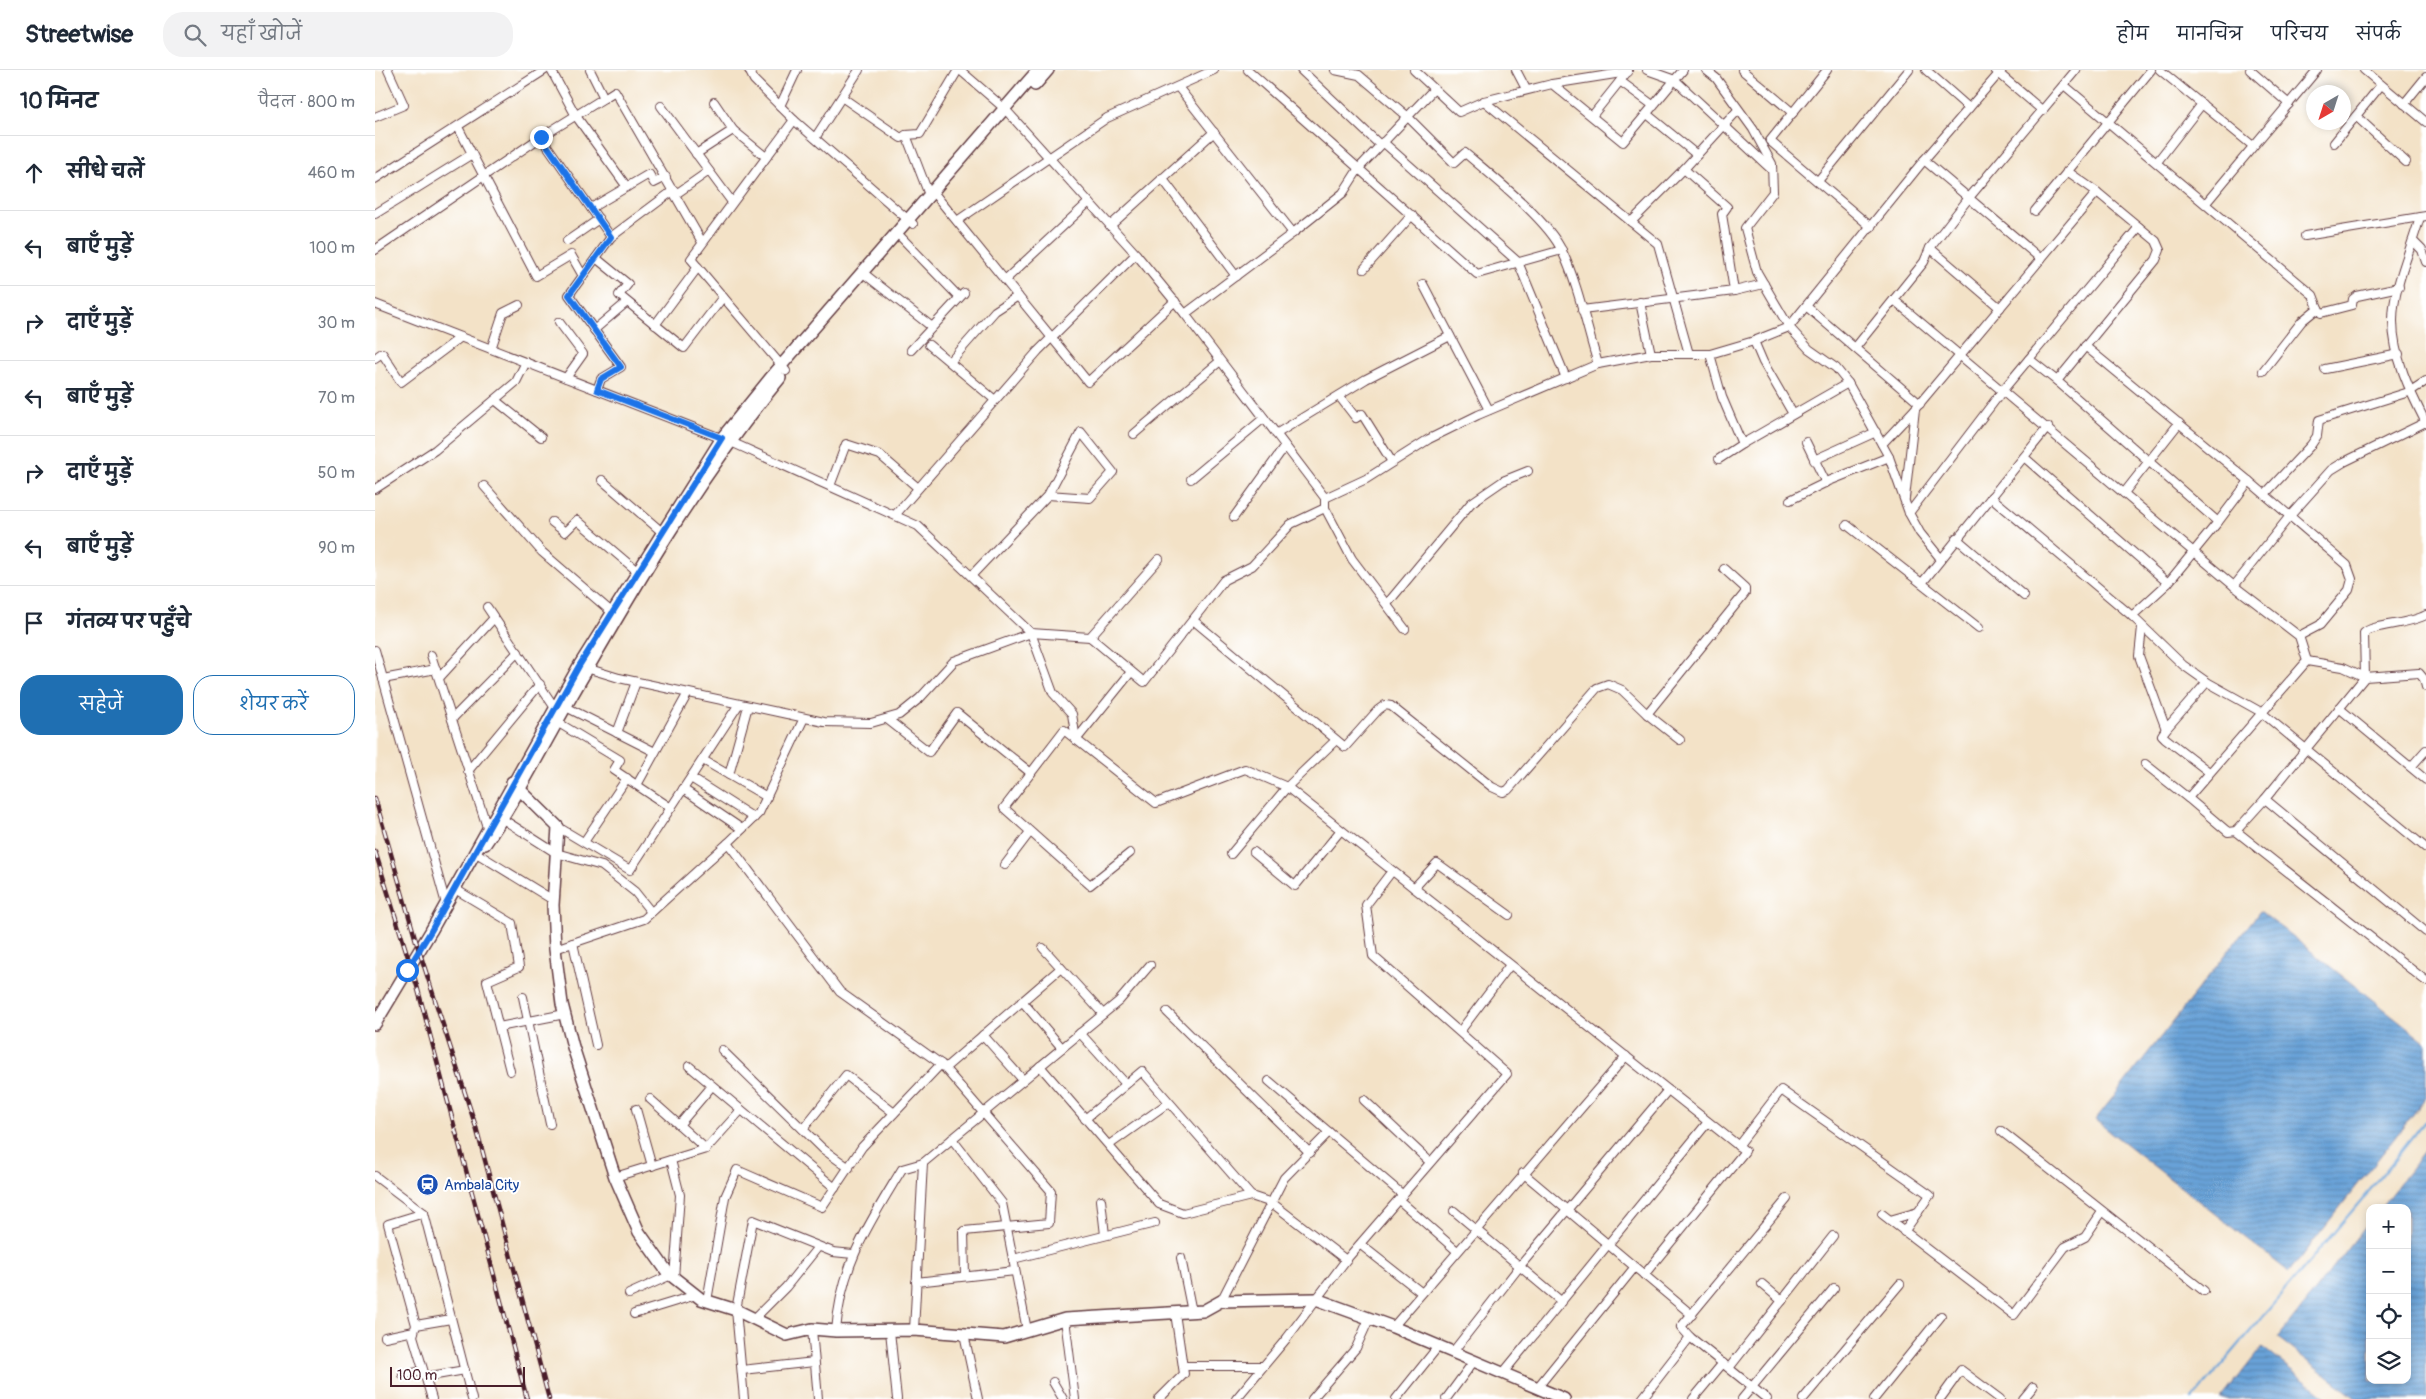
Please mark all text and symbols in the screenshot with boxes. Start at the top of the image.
search box [163,12,513,57]
text: Streetwise [25,20,133,49]
icon: search [181,21,209,49]
text: यहाँ खोजें [221,22,302,46]
text: होम [2117,23,2149,46]
text: मानचित्र [2177,23,2243,46]
text: परिचय [2271,23,2328,46]
text: संपर्क [2356,23,2401,46]
north arrow [2306,85,2351,130]
text: 10 मिनट [20,88,98,115]
text: पैदल · 800 m [258,92,355,112]
route end [530,126,553,149]
icon: ahead [20,159,48,187]
text: सीधे चलें [67,160,144,184]
text: 460 m [308,163,355,183]
icon: left [20,234,48,262]
text: बाएँ मुड़ें [67,235,133,259]
text: 100 m [309,238,355,258]
icon: right [20,309,48,337]
text: दाएँ मुड़ें [67,310,132,334]
text: 30 m [317,313,355,333]
icon: left [20,384,48,412]
text: बाएँ मुड़ें [67,385,133,409]
text: 70 m [318,388,355,408]
icon: right [20,459,48,487]
text: दाएँ मुड़ें [67,460,132,484]
text: 50 m [318,463,355,483]
icon: left [20,534,48,562]
text: बाएँ मुड़ें [67,535,133,559]
text: 90 m [318,538,355,558]
icon: arrive [20,609,48,637]
text: गंतव्य पर पहुँचे [67,610,191,634]
button: सहेजें [20,675,183,735]
button: शेयर करें [193,675,355,735]
route start [396,959,419,982]
station icon: Ambala City [416,1173,440,1197]
place label: Ambala City [444,1176,520,1195]
map controls [2366,1204,2411,1384]
button: + [2366,1204,2411,1249]
button: − [2366,1249,2411,1294]
button: locate [2366,1294,2411,1339]
button: layers [2366,1339,2411,1384]
scale bar [390,1364,525,1387]
text: 100 m [397,1367,437,1384]

